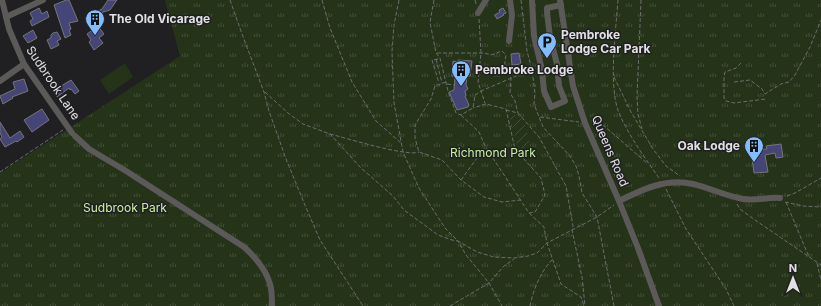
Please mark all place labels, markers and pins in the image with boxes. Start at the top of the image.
building icon: The Old Vicarage [84,8,106,36]
place label: The Old Vicarage [109,11,210,26]
place label: Pembroke Lodge Car Park [561,27,651,56]
parking icon: Pembroke Lodge Car Park [536,31,558,59]
building icon: Pembroke Lodge [450,59,472,87]
place label: Pembroke Lodge [475,62,573,77]
building icon: Oak Lodge [743,135,765,163]
place label: Oak Lodge [678,138,740,153]

